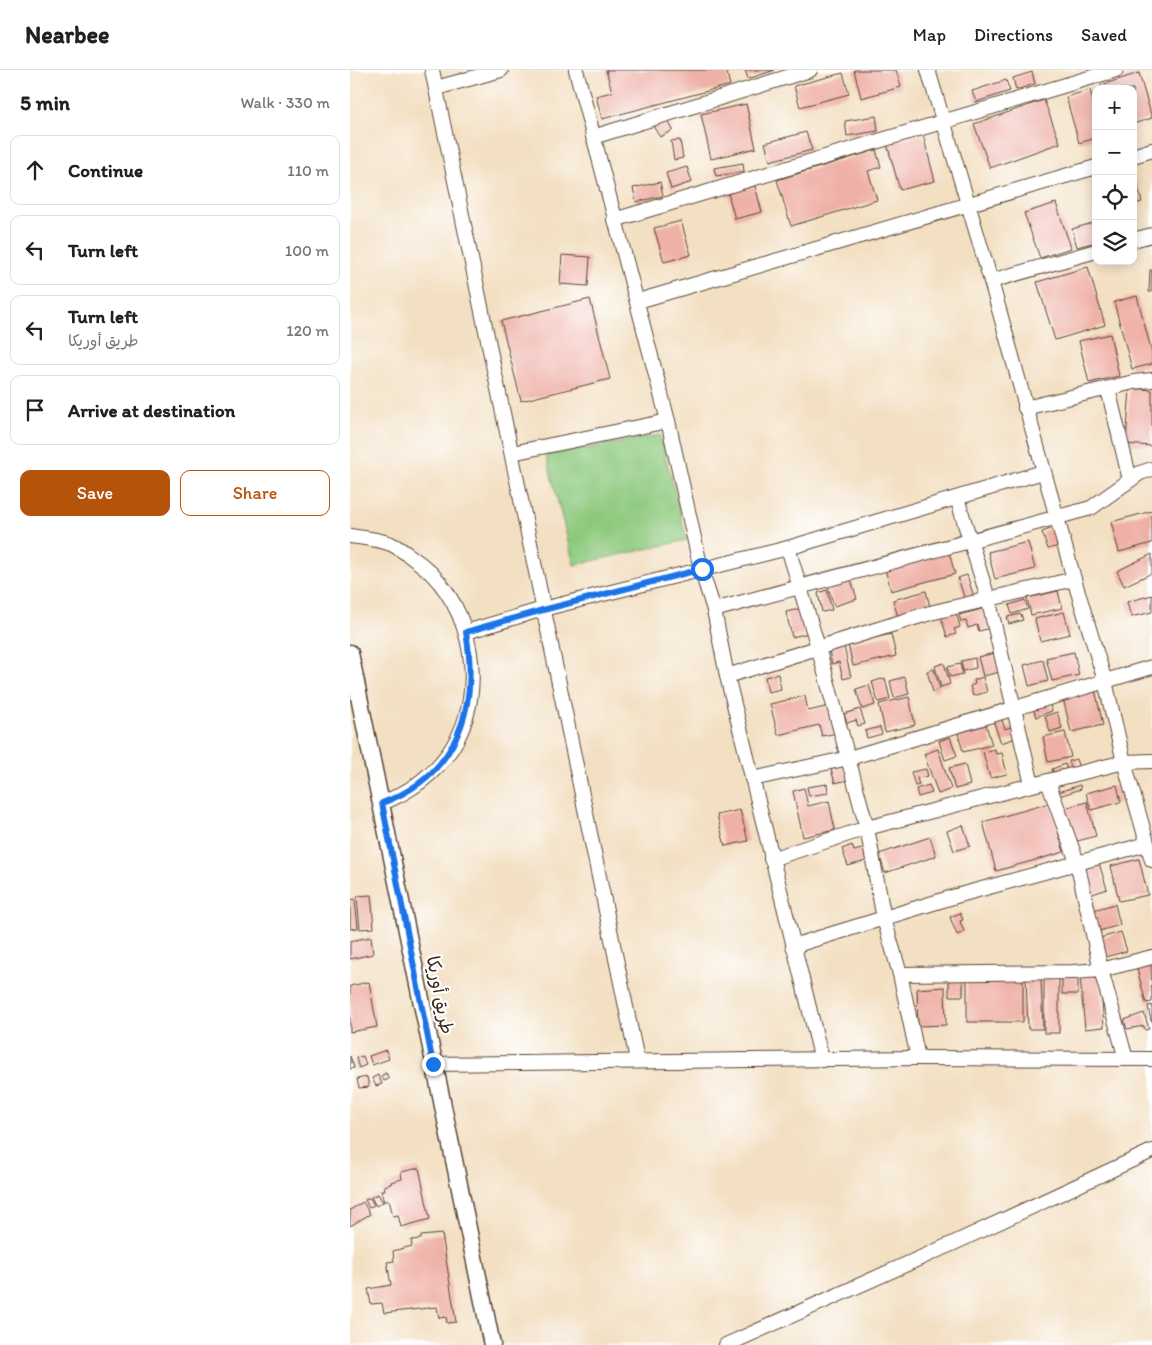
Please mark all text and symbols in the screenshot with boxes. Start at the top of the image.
text: Nearbee [25,20,109,49]
text: Map [913,24,946,46]
text: Directions [974,24,1053,46]
text: Saved [1081,24,1127,46]
map controls [1092,85,1137,265]
button: + [1092,85,1137,130]
text: 5 min [20,90,70,115]
text: Walk · 330 m [240,93,330,112]
button: − [1092,130,1137,175]
icon: ahead [21,156,49,184]
text: Continue [68,159,143,182]
text: 110 m [287,161,329,180]
button: locate [1092,175,1137,220]
button: layers [1092,220,1137,265]
icon: left [21,236,49,264]
text: Turn left [68,239,138,262]
text: 100 m [285,241,329,260]
text: Turn left [68,305,138,328]
icon: left [21,316,49,344]
text: 120 m [286,321,329,340]
text: طريق أوريكا [68,331,139,350]
icon: arrive [21,396,49,424]
text: Arrive at destination [68,399,235,422]
button: Save [20,470,170,516]
button: Share [180,470,330,516]
route start [691,558,714,581]
street label: طريق أوريكا [422,954,458,1036]
route end [422,1053,445,1076]

